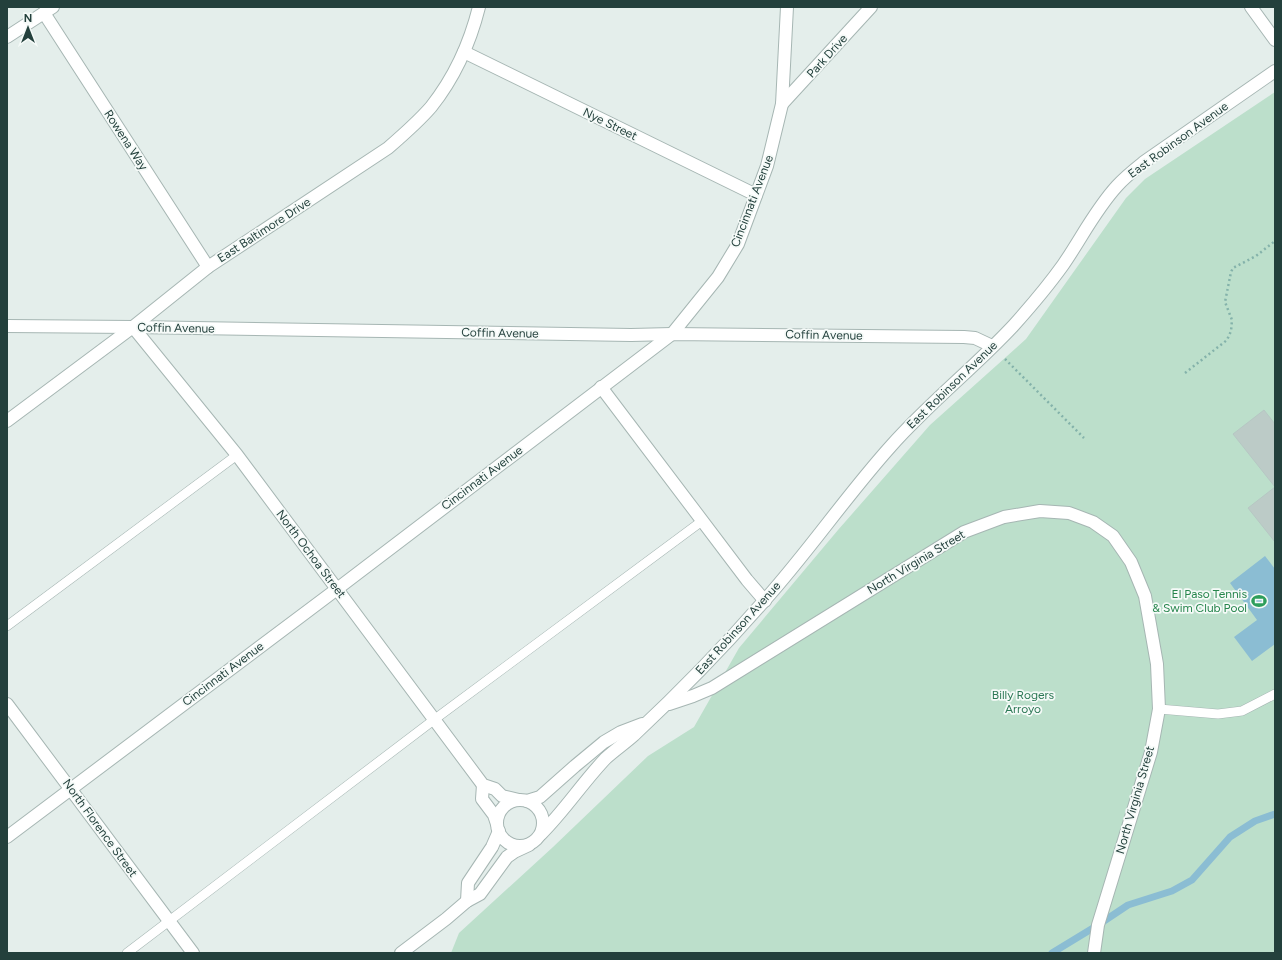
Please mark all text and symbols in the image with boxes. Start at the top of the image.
north arrow [8,8,48,48]
text: N [24,12,32,25]
street label: Park Drive [804,31,850,81]
street label: East Robinson Avenue [1125,99,1231,181]
street label: Nye Street [581,105,640,143]
street label: Rowena Way [101,107,151,173]
street label: Cincinnati Avenue [728,152,776,249]
street label: East Baltimore Drive [215,194,314,265]
street label: Coffin Avenue [137,320,215,336]
street label: Coffin Avenue [461,325,539,341]
street label: Coffin Avenue [785,327,863,343]
street label: East Robinson Avenue [904,338,1000,432]
street label: Cincinnati Avenue [439,443,526,513]
street label: North Ochoa Street [273,507,349,601]
street label: North Virginia Street [865,527,968,597]
street label: East Robinson Avenue [693,578,784,677]
place label: El Paso Tennis & Swim Club Pool [1152,587,1247,615]
sports icon: El Paso Tennis & Swim Club Pool [1250,592,1268,610]
street label: Cincinnati Avenue [180,639,267,709]
park label: Billy Rogers Arroyo [992,688,1055,716]
street label: North Virginia Street [1113,744,1157,856]
street label: North Florence Street [60,776,140,880]

